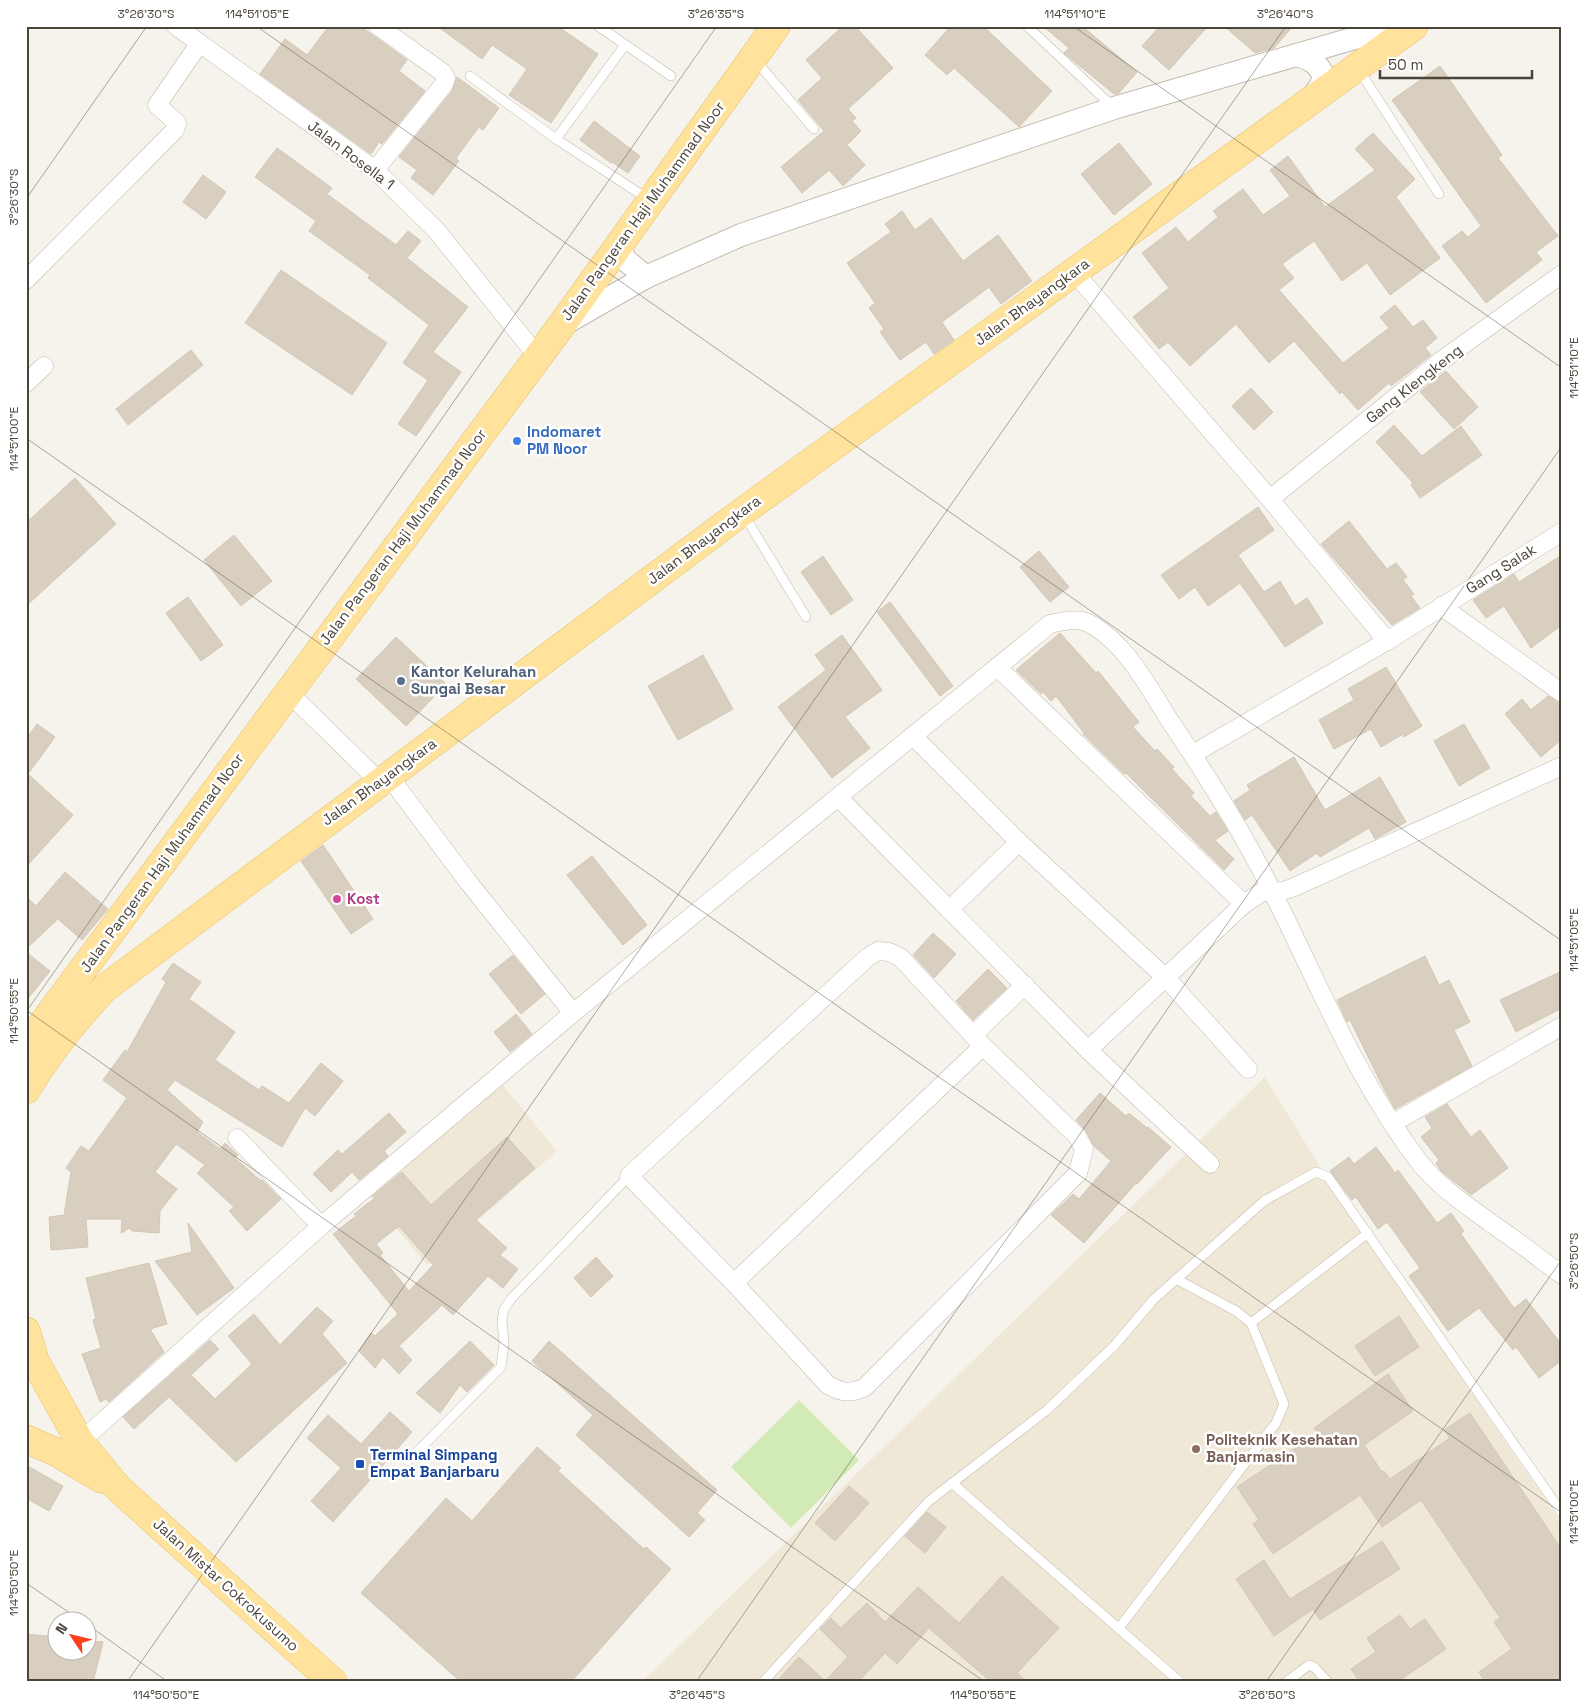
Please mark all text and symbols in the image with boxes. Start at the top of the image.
text: 3°26'30"S [118,6,174,22]
text: 114°51'05"E [225,6,289,22]
text: 3°26'35"S [688,6,744,22]
text: 114°51'10"E [1044,6,1106,22]
text: 3°26'40"S [1257,6,1313,22]
scale bar [1380,48,1533,80]
text: 50 m [1388,55,1423,74]
street label: Jalan Pangeran Haji Muhammad Noor [557,97,729,324]
street label: Jalan Rosella 1 [304,116,399,194]
text: 3°26'30"S [6,169,22,225]
street label: Jalan Bhayangkara [971,253,1093,350]
text: 114°51'10"E [1566,337,1582,399]
street label: Gang Klengkeng [1362,340,1466,427]
text: 114°51'00"E [6,407,22,471]
place label: Indomaret PM Noor [527,422,602,458]
street label: Jalan Pangeran Haji Muhammad Noor [315,424,491,649]
marker: Indomaret PM Noor [511,435,523,447]
street label: Jalan Bhayangkara [643,490,765,588]
street label: Gang Salak [1462,539,1539,598]
place label: Kantor Kelurahan Sungai Besar [411,662,536,698]
marker: Kantor Kelurahan Sungai Besar [395,675,407,687]
street label: Jalan Bhayangkara [318,733,440,830]
street label: Jalan Pangeran Haji Muhammad Noor [76,749,248,976]
place label: Kost [347,889,380,908]
marker: Kost [331,893,343,905]
text: 114°51'05"E [1566,908,1582,972]
text: 114°50'55"E [6,978,22,1044]
text: 3°26'50"S [1566,1233,1582,1289]
place label: Politeknik Kesehatan Banjarmasin [1206,1430,1358,1466]
marker: Politeknik Kesehatan Banjarmasin [1190,1443,1202,1455]
place label: Terminal Simpang Empat Banjarbaru [370,1445,499,1481]
marker: Terminal Simpang Empat Banjarbaru [354,1458,366,1470]
text: 114°51'00"E [1566,1480,1582,1544]
street label: Jalan Mistar Cokrokusumo [149,1514,303,1655]
text: 114°50'50"E [6,1549,22,1616]
north arrow [48,1610,98,1660]
text: N [51,1620,71,1638]
text: 114°50'50"E [133,1687,200,1703]
text: 3°26'45"S [669,1687,725,1703]
text: 114°50'55"E [950,1687,1016,1703]
text: 3°26'50"S [1239,1687,1295,1703]

